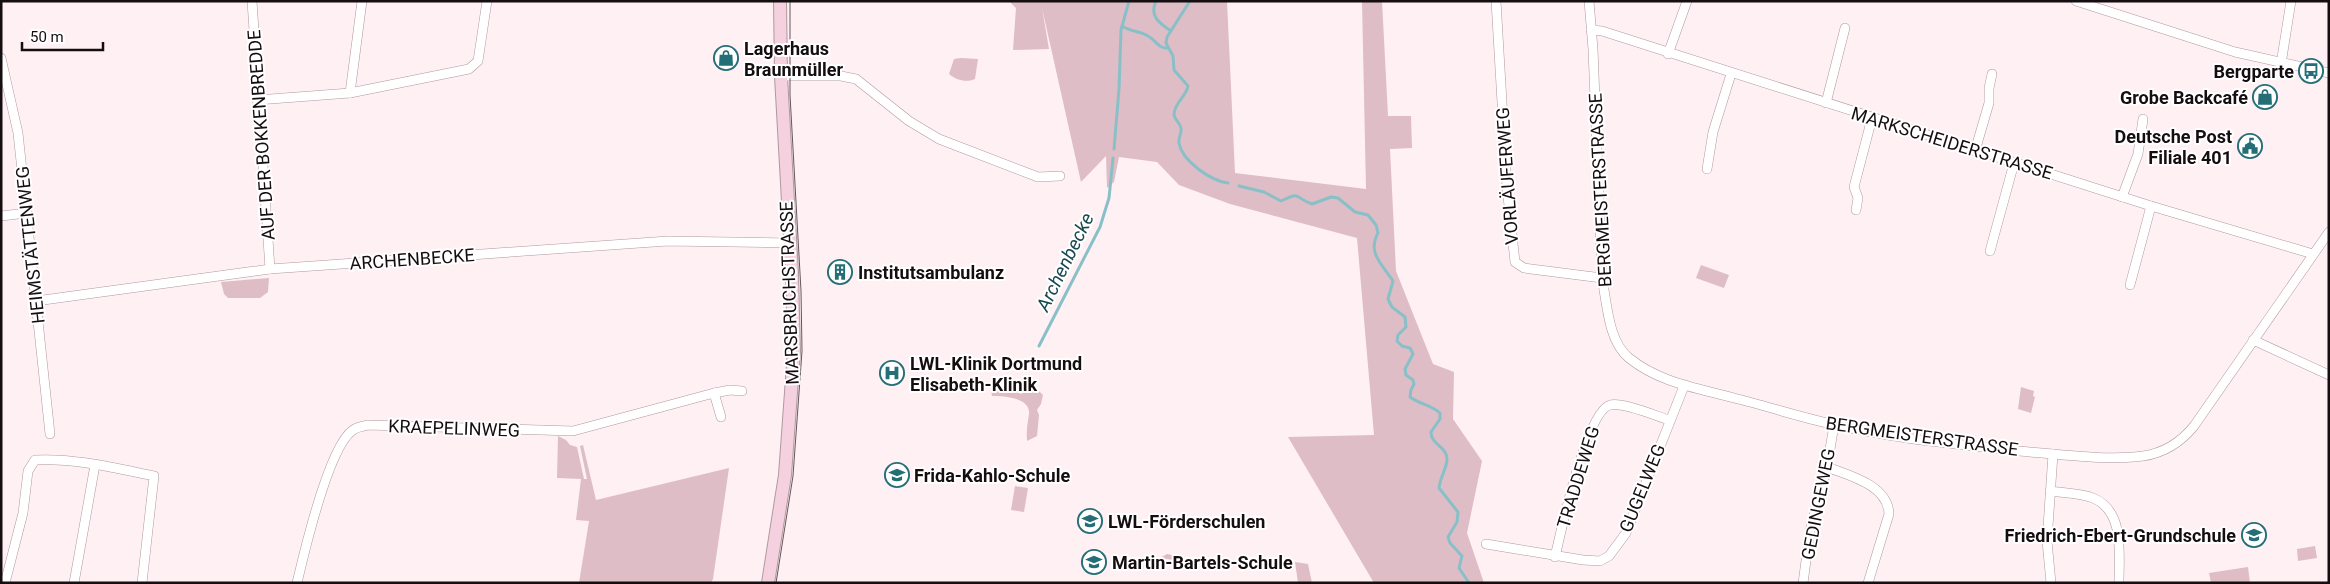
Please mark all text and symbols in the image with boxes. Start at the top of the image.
scale bar [22,20,104,52]
text: 50 m [30,28,64,46]
street label: AUF DER BOKKENBREDDE [243,29,279,241]
place label: Lagerhaus Braunmüller [744,38,844,80]
shop icon: Lagerhaus Braunmüller [713,45,739,71]
bus stop icon: Bergparte [2298,58,2324,84]
place label: Bergparte [2213,61,2294,82]
shop icon: Grobe Backcafé [2252,84,2278,110]
place label: Grobe Backcafé [2120,87,2248,108]
street label: BERGMEISTERSTRASSE [1584,92,1616,288]
street label: MARKSCHEIDERSTRASSE [1849,102,2055,184]
street label: VORLÄUFERWEG [1492,107,1522,245]
place label: Deutsche Post Filiale 401 [2115,126,2232,168]
public building icon: Deutsche Post Filiale 401 [2237,133,2263,159]
street label: HEIMSTÄTTENWEG [11,165,49,325]
street label: MARSBRUCHSTRASSE [775,201,803,385]
water label: Archenbecke [1031,209,1099,316]
street label: ARCHENBECKE [349,244,475,274]
building icon: Institutsambulanz [827,259,853,285]
place label: Institutsambulanz [858,262,1004,283]
place label: LWL-Klinik Dortmund Elisabeth-Klinik [910,353,1082,395]
hospital icon: LWL-Klinik Dortmund Elisabeth-Klinik [879,360,905,386]
street label: BERGMEISTERSTRASSE [1824,412,2020,460]
street label: KRAEPELINWEG [388,415,520,441]
street label: TRADDEWEG [1552,423,1604,531]
street label: GUGELWEG [1615,441,1669,535]
street label: GEDINGEWEG [1797,447,1839,561]
school or university icon: Frida-Kahlo-Schule [884,462,910,488]
place label: Frida-Kahlo-Schule [914,465,1070,486]
school or university icon: LWL-Förderschulen [1077,508,1103,534]
place label: LWL-Förderschulen [1108,511,1265,532]
school or university icon: Friedrich-Ebert-Grundschule [2241,522,2267,548]
place label: Friedrich-Ebert-Grundschule [2005,525,2236,546]
school or university icon: Martin-Bartels-Schule [1081,549,1107,575]
place label: Martin-Bartels-Schule [1112,552,1293,573]

